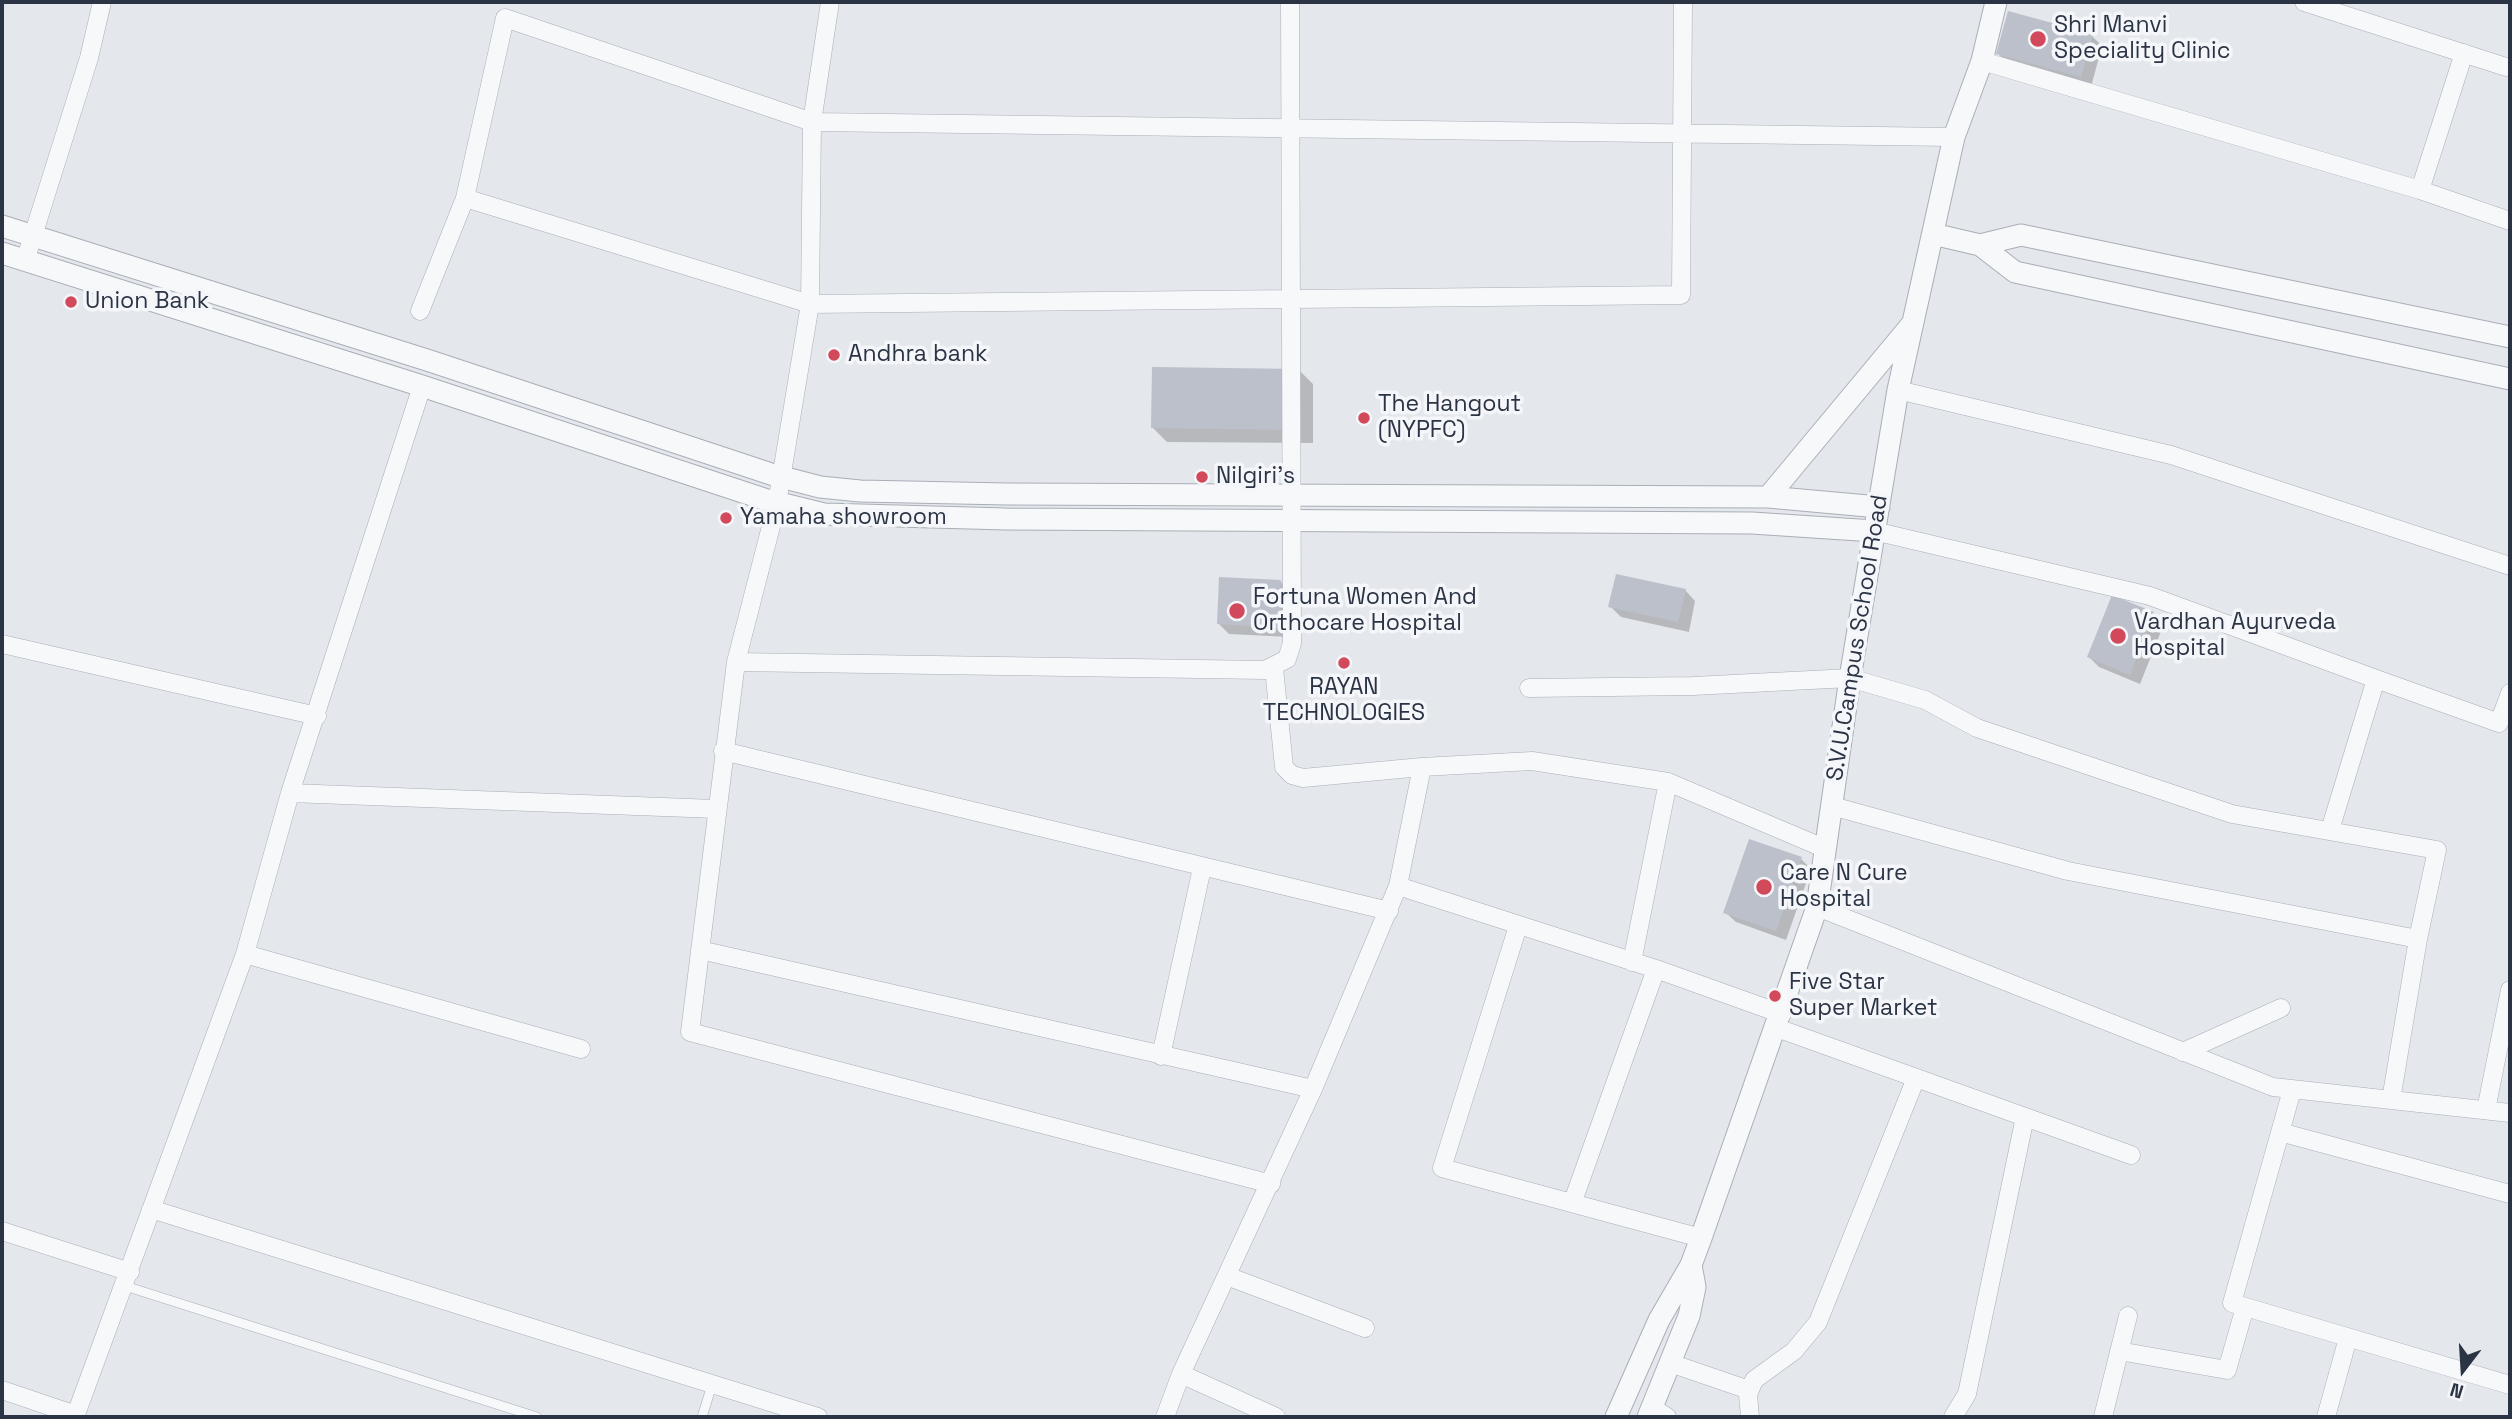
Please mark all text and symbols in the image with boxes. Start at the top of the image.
place label: Shri Manvi Speciality Clinic [2054,12,2231,66]
marker: Shri Manvi Speciality Clinic [2028,29,2048,49]
place label: Union Bank [85,288,209,316]
marker: Union Bank [63,294,79,310]
place label: Andhra bank [848,341,987,369]
marker: Andhra bank [826,347,842,363]
place label: The Hangout (NYPFC) [1378,391,1521,445]
marker: The Hangout (NYPFC) [1356,410,1372,426]
place label: Nilgiri's [1216,463,1295,491]
marker: Nilgiri's [1194,469,1210,485]
street label: S.V.U.Campus School Road [1822,493,1894,783]
place label: Yamaha showroom [740,504,947,532]
marker: Yamaha showroom [718,510,734,526]
place label: Fortuna Women And Orthocare Hospital [1253,584,1477,638]
marker: Fortuna Women And Orthocare Hospital [1227,601,1247,621]
place label: Vardhan Ayurveda Hospital [2134,609,2336,663]
marker: Vardhan Ayurveda Hospital [2108,626,2128,646]
marker: RAYAN TECHNOLOGIES [1336,655,1352,671]
place label: RAYAN TECHNOLOGIES [1263,674,1425,728]
place label: Care N Cure Hospital [1780,860,1908,914]
marker: Care N Cure Hospital [1754,877,1774,897]
place label: Five Star Super Market [1789,969,1937,1023]
marker: Five Star Super Market [1767,988,1783,1004]
north arrow [2428,1335,2498,1405]
text: N [2447,1377,2466,1404]

